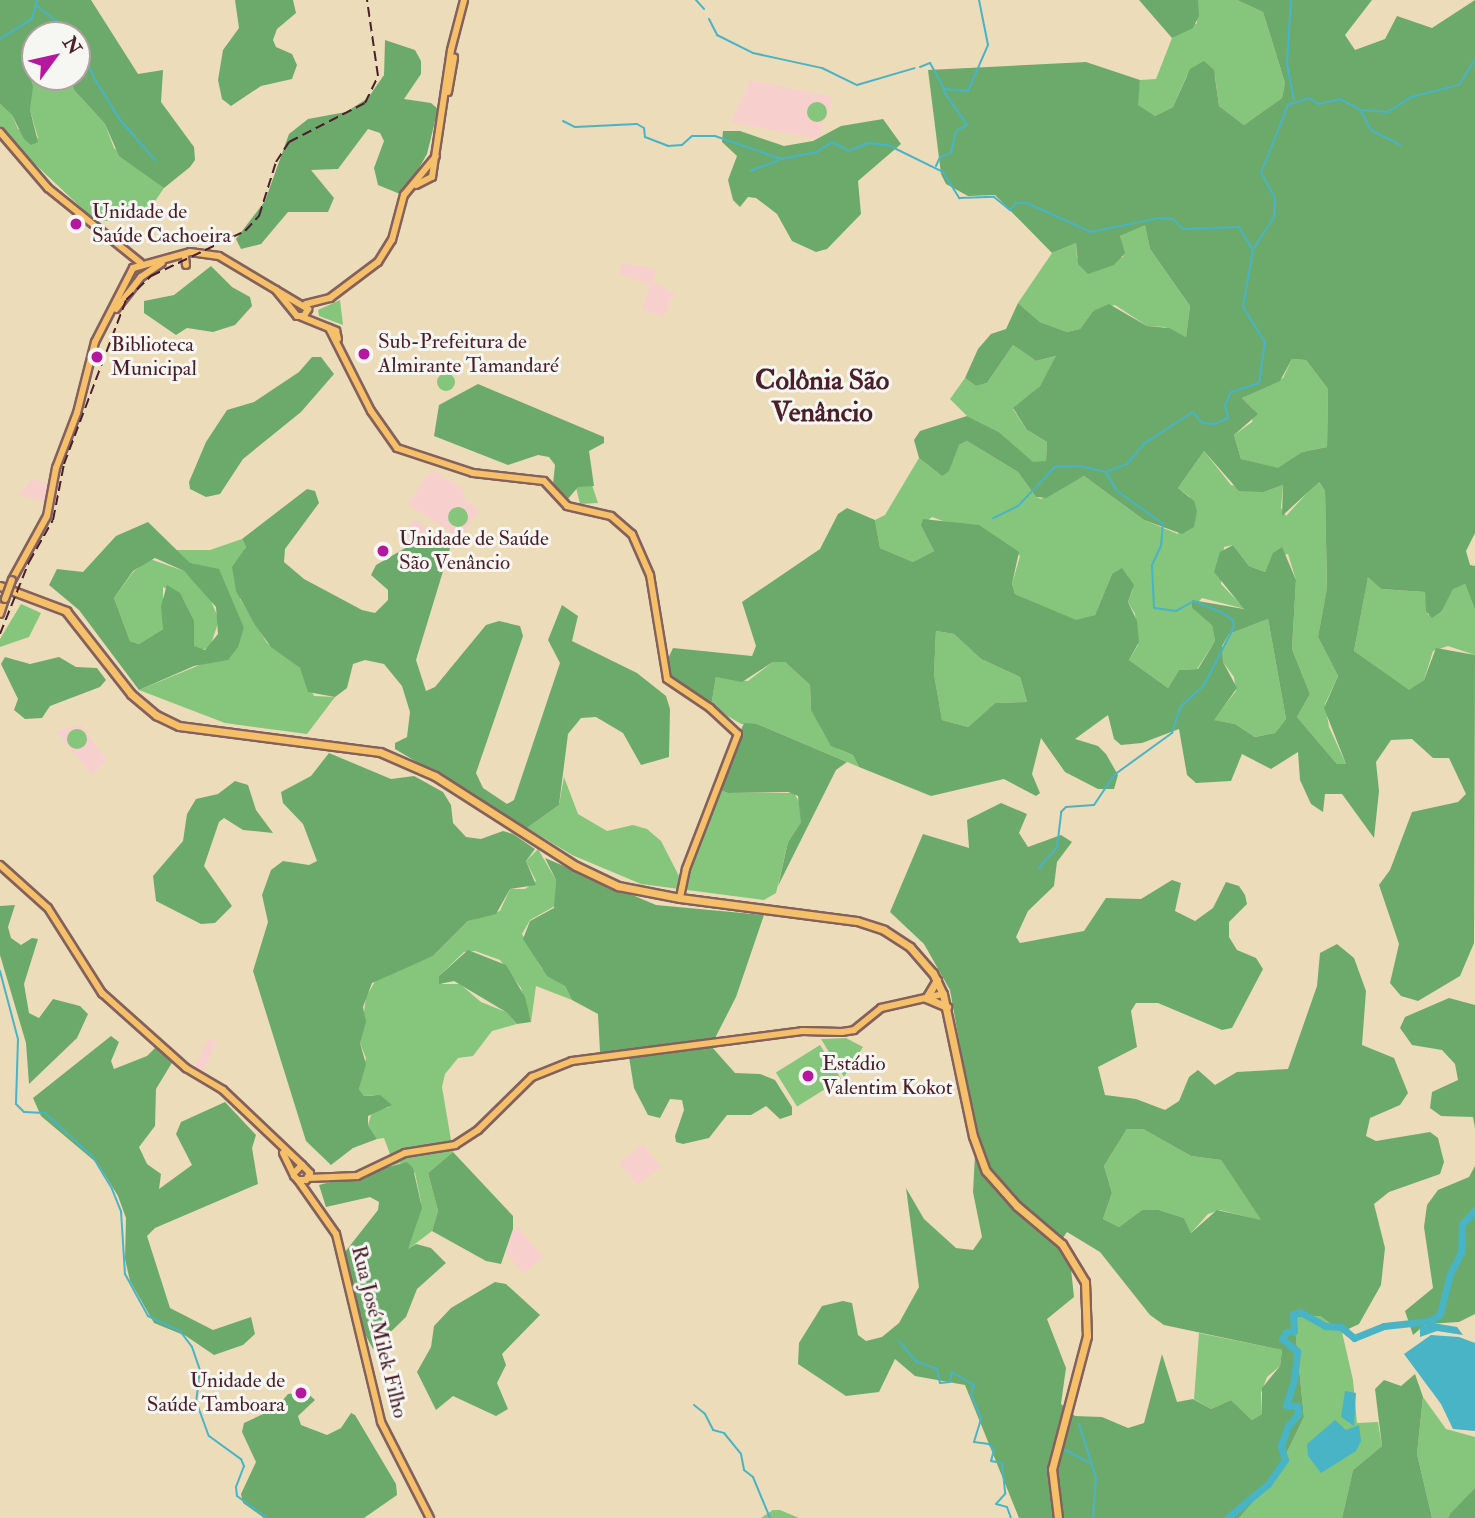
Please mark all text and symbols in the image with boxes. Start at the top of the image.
north arrow [21,21,91,91]
text: N [57,32,87,59]
place label: Unidade de Saúde Cachoeira [92,199,231,249]
marker: Unidade de Saúde Cachoeira [66,214,86,234]
place label: Sub-Prefeitura de Almirante Tamandaré [378,329,559,379]
place label: Biblioteca Municipal [111,332,197,382]
marker: Sub-Prefeitura de Almirante Tamandaré [356,346,372,362]
marker: Biblioteca Municipal [89,349,105,365]
district label: Colônia São Venâncio [755,364,889,430]
place label: Unidade de Saúde São Venâncio [399,526,549,576]
marker: Unidade de Saúde São Venâncio [373,541,393,561]
place label: Estádio Valentim Kokot [822,1051,953,1101]
marker: Estádio Valentim Kokot [800,1068,816,1084]
street label: Rua José Milek Filho [345,1243,413,1421]
place label: Unidade de Saúde Tamboara [147,1368,285,1418]
marker: Unidade de Saúde Tamboara [291,1383,311,1403]

